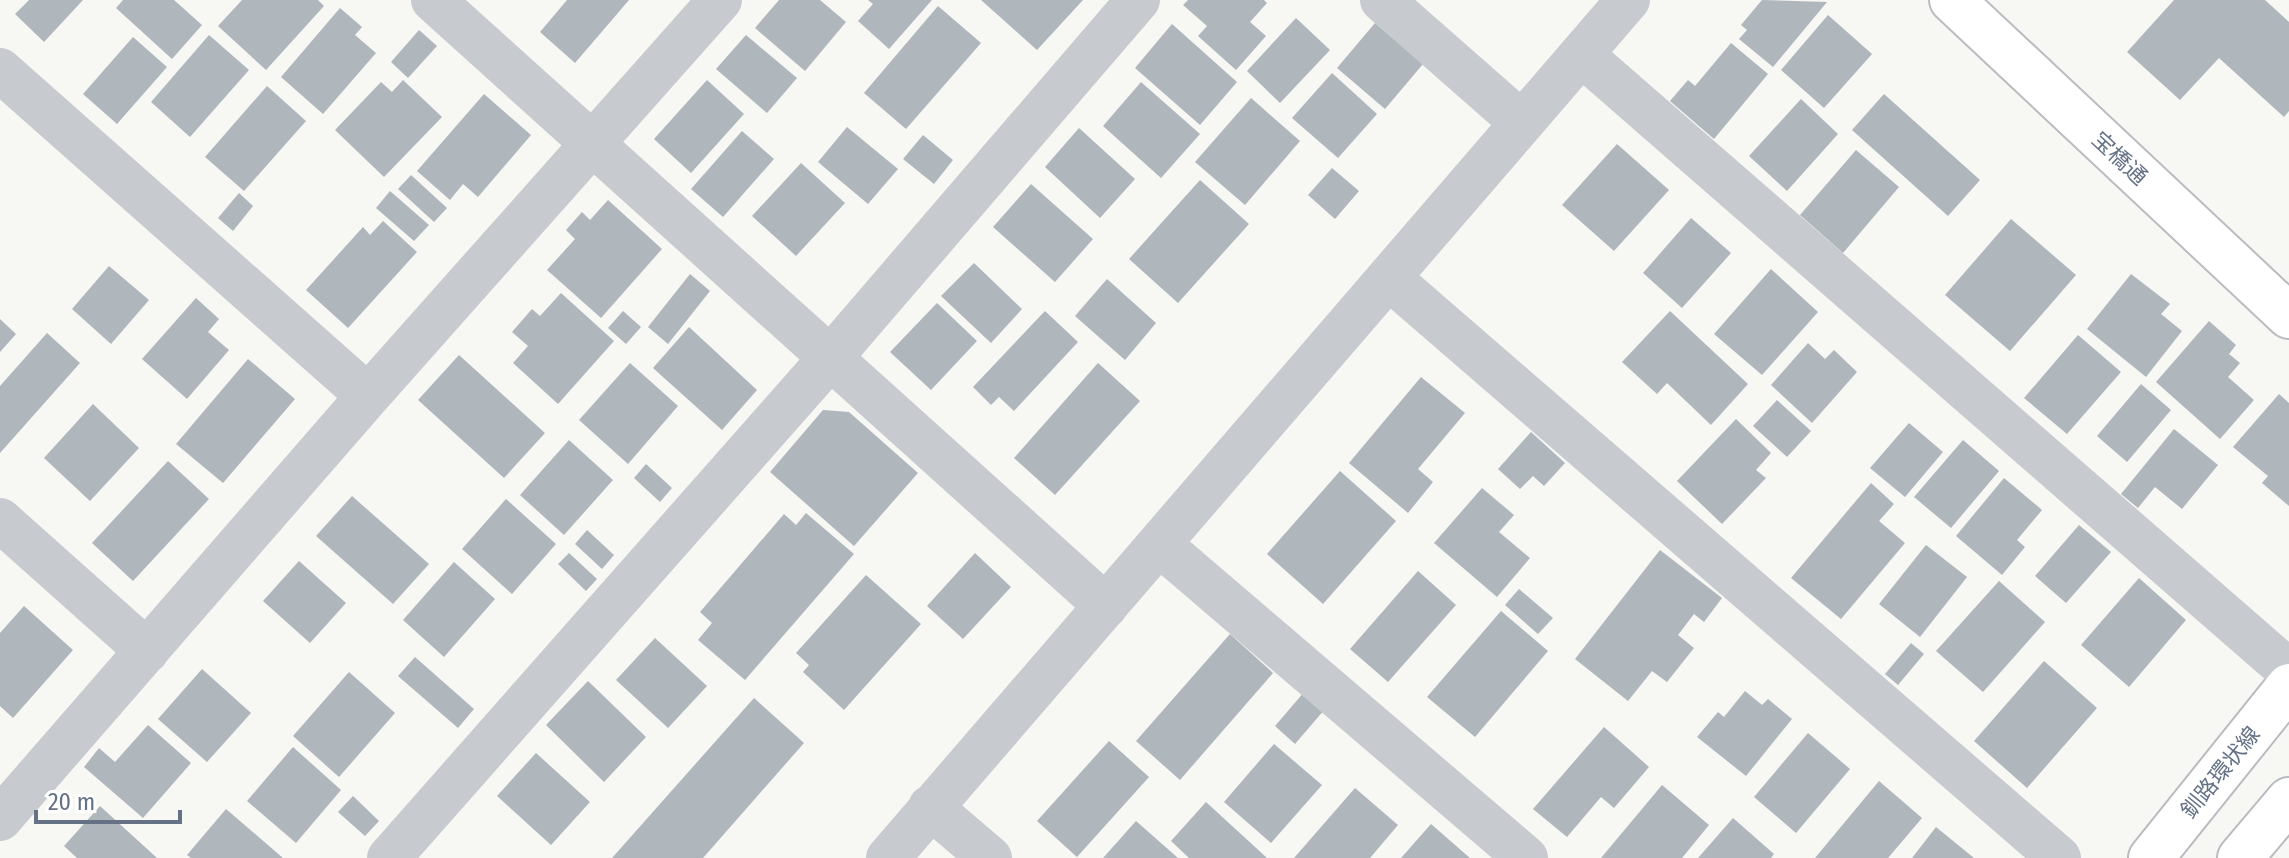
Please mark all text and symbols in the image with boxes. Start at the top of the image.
street label: 宝橋通 [2086,126,2153,191]
street label: 釧路環状線 [2175,721,2265,824]
scale bar [36,774,180,824]
text: 20 m [48,788,95,816]

